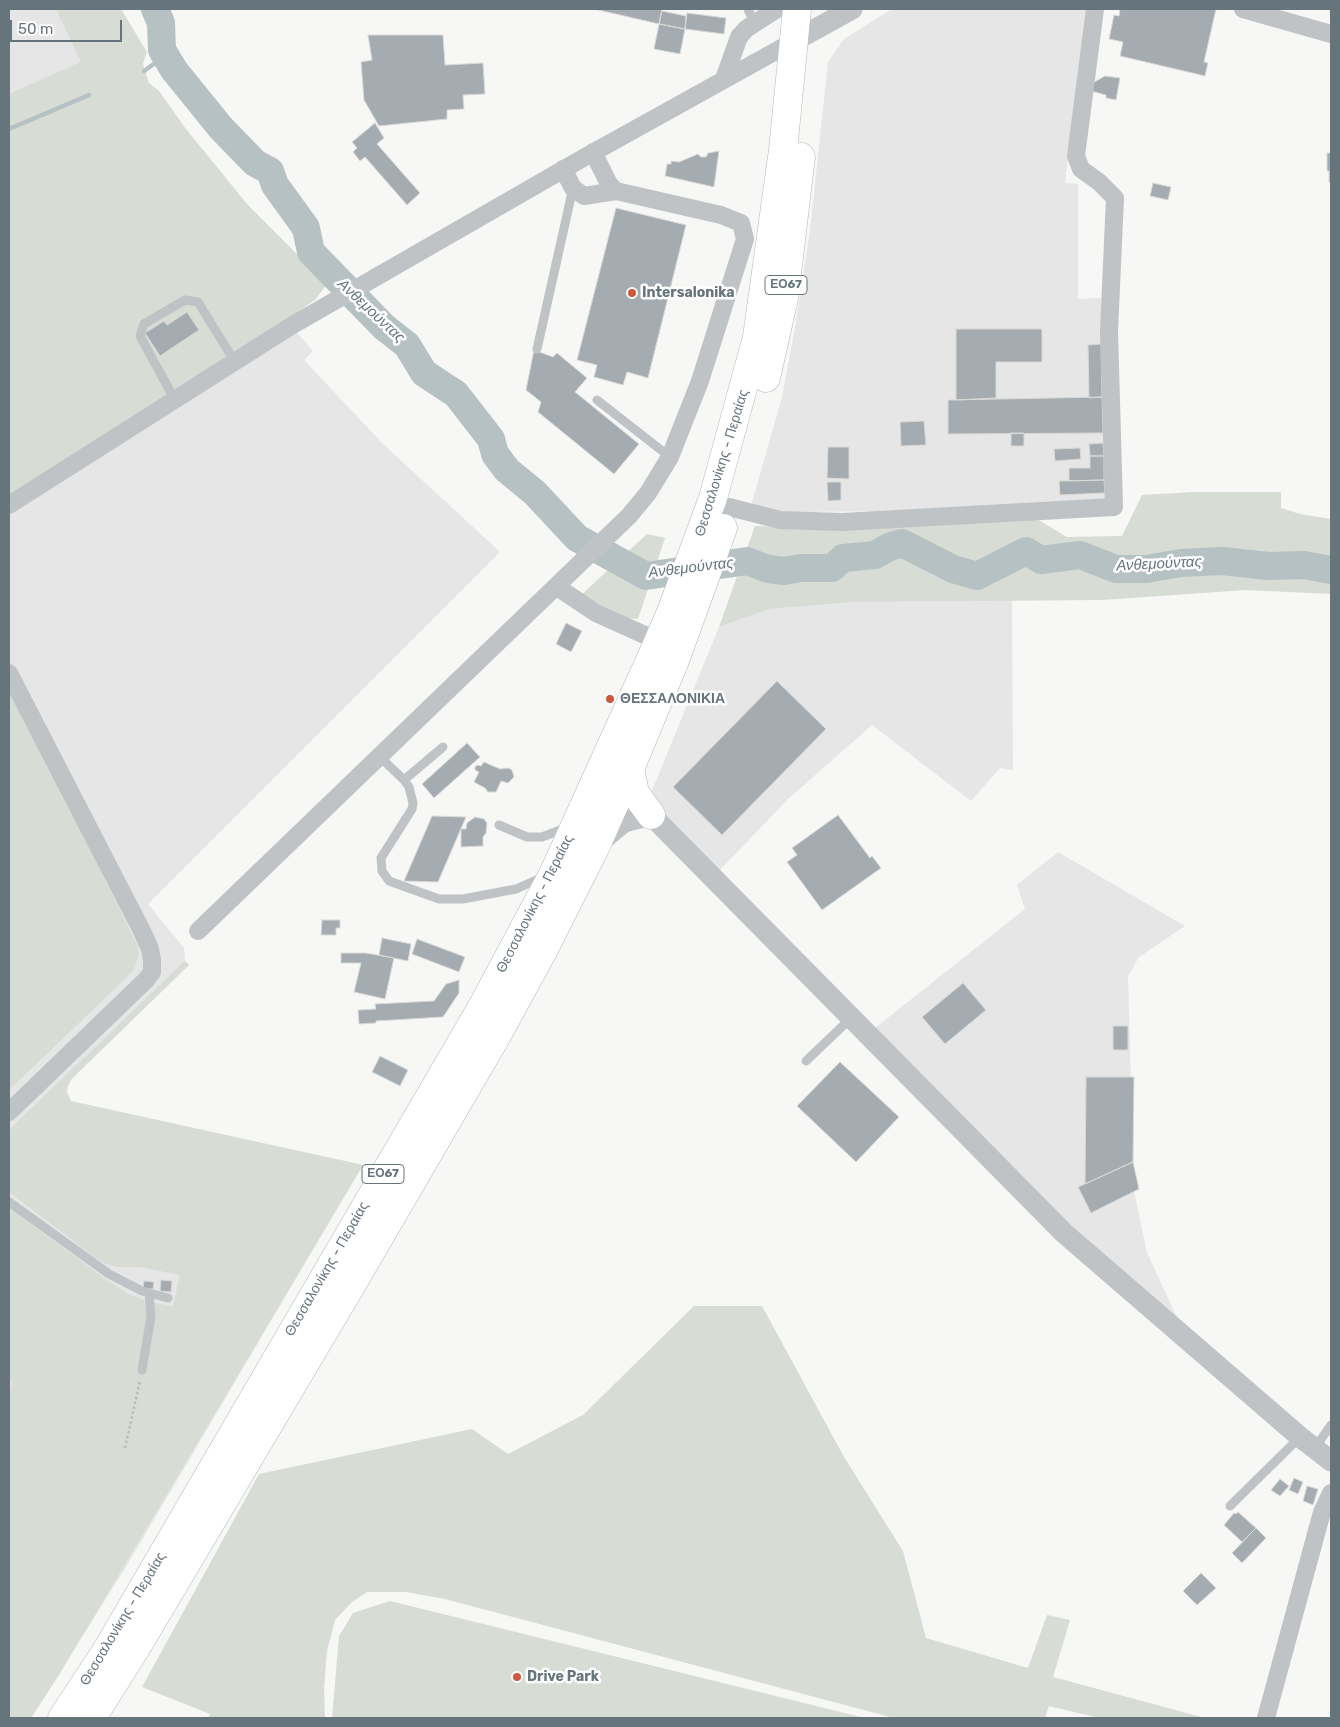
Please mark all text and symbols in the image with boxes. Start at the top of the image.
scale bar [12,10,125,42]
text: 50 m [18,20,53,38]
water label: Ανθεμούντας [334,275,408,347]
road number: ΕΟ67 [765,276,807,294]
place label: Intersalonika [642,285,735,301]
marker: Intersalonika [626,287,638,299]
street label: Θεσσαλονίκης - Περαίας [692,388,752,538]
water label: Ανθεμούντας [1116,553,1202,575]
water label: Ανθεμούντας [647,554,735,582]
place label: ΘΕΣΣΑΛΟΝΙΚΙΑ [620,691,725,707]
marker: ΘΕΣΣΑΛΟΝΙΚΙΑ [604,693,616,705]
street label: Θεσσαλονίκης - Περαίας [493,832,577,976]
road number: ΕΟ67 [362,1164,404,1184]
street label: Θεσσαλονίκης - Περαίας [282,1199,372,1339]
street label: Θεσσαλονίκης - Περαίας [76,1549,170,1689]
place label: Drive Park [527,1669,599,1685]
marker: Drive Park [511,1671,523,1683]

